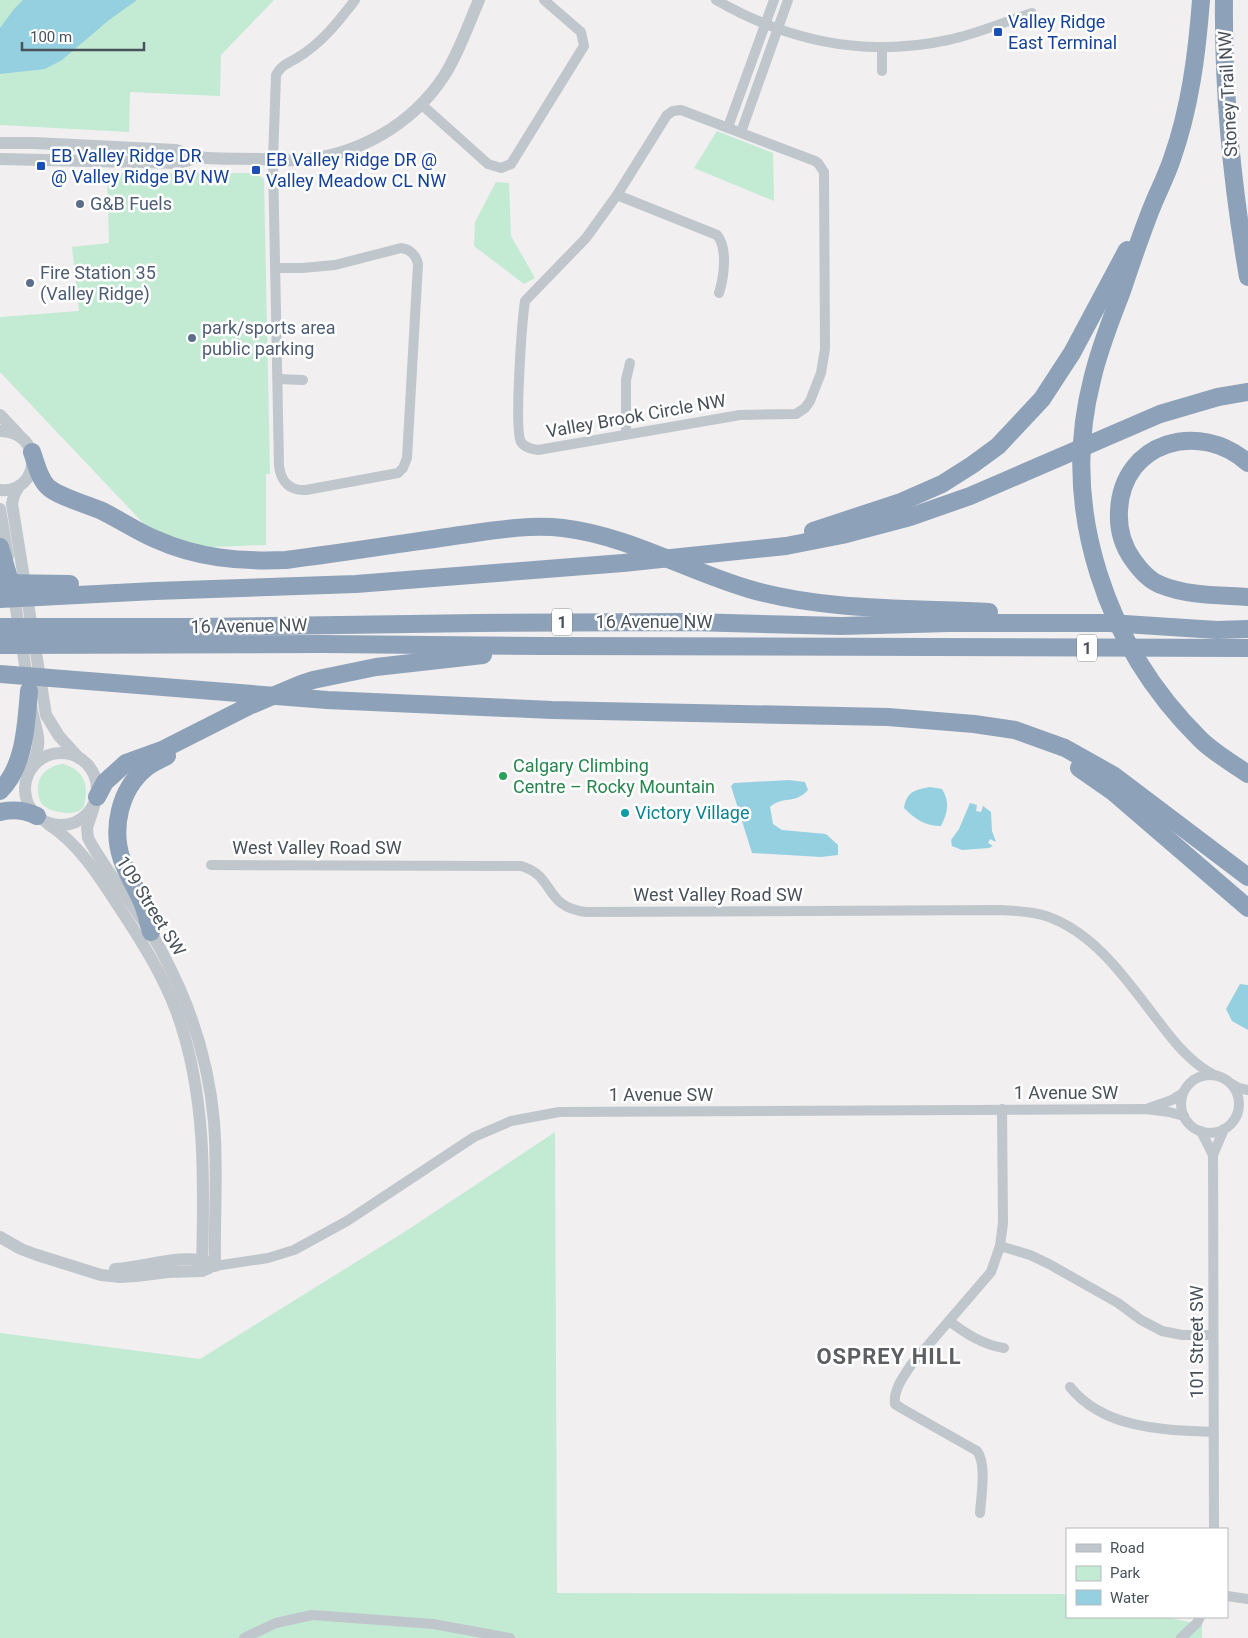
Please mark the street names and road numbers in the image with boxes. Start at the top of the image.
street label: Stoney Trail NW [1214,30,1241,158]
street label: Valley Brook Circle NW [545,389,727,442]
road number: 1 [552,608,572,636]
street label: 16 Avenue NW [596,611,712,632]
street label: 16 Avenue NW [190,614,308,637]
road number: 1 [1077,634,1097,661]
street label: West Valley Road SW [232,837,402,858]
street label: 109 Street SW [112,852,190,959]
street label: West Valley Road SW [633,884,803,905]
street label: 1 Avenue SW [1014,1082,1118,1103]
street label: 1 Avenue SW [609,1084,713,1105]
street label: 101 Street SW [1186,1285,1207,1399]

